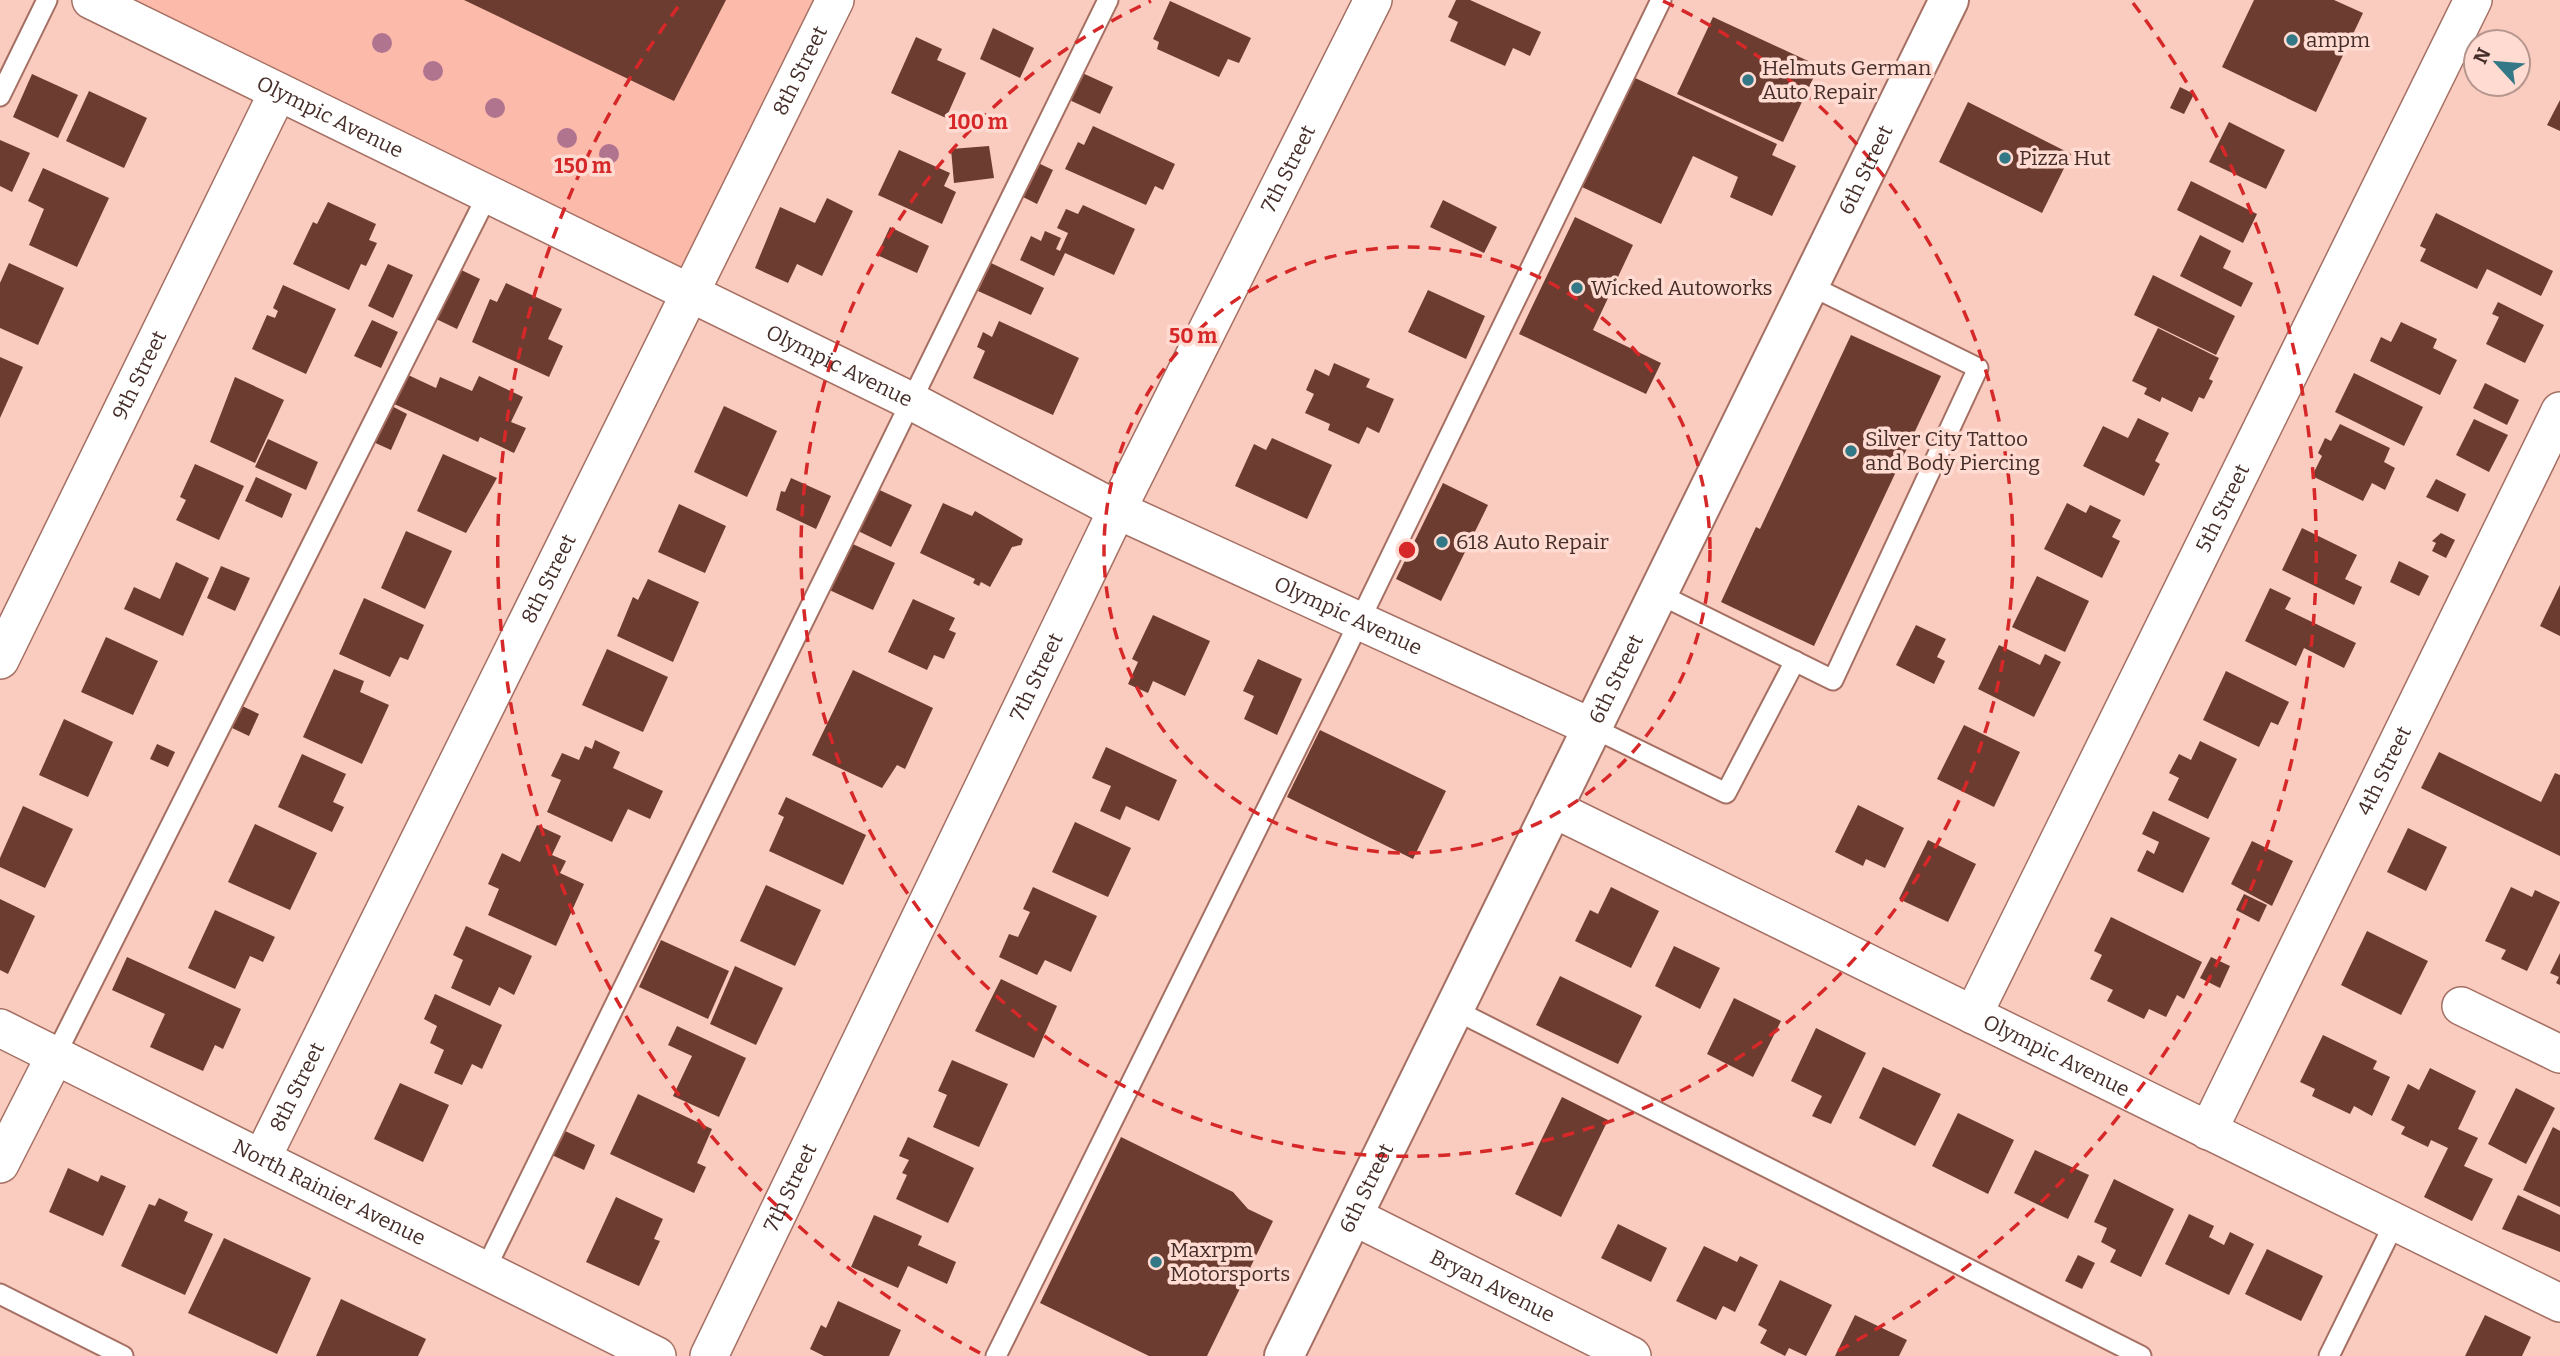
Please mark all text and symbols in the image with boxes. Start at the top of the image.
street label: 8th Street [767,21,833,120]
place label: ampm [2306,27,2370,53]
north arrow [2462,28,2532,98]
marker: ampm [2284,32,2300,48]
text: N [2469,44,2496,67]
place label: Helmuts German Auto Repair [1762,55,1931,105]
street label: Olympic Avenue [252,70,408,164]
marker: Helmuts German Auto Repair [1740,72,1756,88]
text: 100 m [948,109,1008,135]
street label: 7th Street [1255,120,1321,217]
street label: 6th Street [1833,121,1899,219]
place label: Pizza Hut [2019,145,2111,171]
marker: Pizza Hut [1997,150,2013,166]
text: 150 m [554,153,612,179]
place label: Wicked Autoworks [1591,275,1772,301]
marker: Wicked Autoworks [1569,280,1585,296]
street label: Olympic Avenue [762,319,917,413]
text: 50 m [1169,323,1217,349]
street label: 9th Street [107,326,172,424]
place label: Silver City Tattoo and Body Piercing [1865,426,2040,476]
marker: Silver City Tattoo and Body Piercing [1843,443,1859,459]
street label: 5th Street [2190,459,2256,557]
street label: 8th Street [516,529,582,628]
place label: 618 Auto Repair [1456,529,1609,555]
marker: 618 Auto Repair [1434,534,1450,550]
centre of rings [1395,538,1419,562]
street label: Olympic Avenue [1270,571,1426,661]
street label: 7th Street [1004,628,1069,725]
street label: 6th Street [1583,630,1649,728]
street label: 4th Street [2351,721,2417,820]
street label: Olympic Avenue [1979,1009,2134,1103]
street label: 8th Street [264,1038,330,1136]
street label: North Rainier Avenue [229,1133,430,1251]
street label: 7th Street [758,1139,823,1236]
street label: 6th Street [1333,1139,1399,1237]
place label: Maxrpm Motorsports [1170,1237,1290,1287]
street label: Bryan Avenue [1426,1244,1559,1328]
marker: Maxrpm Motorsports [1148,1254,1164,1270]

